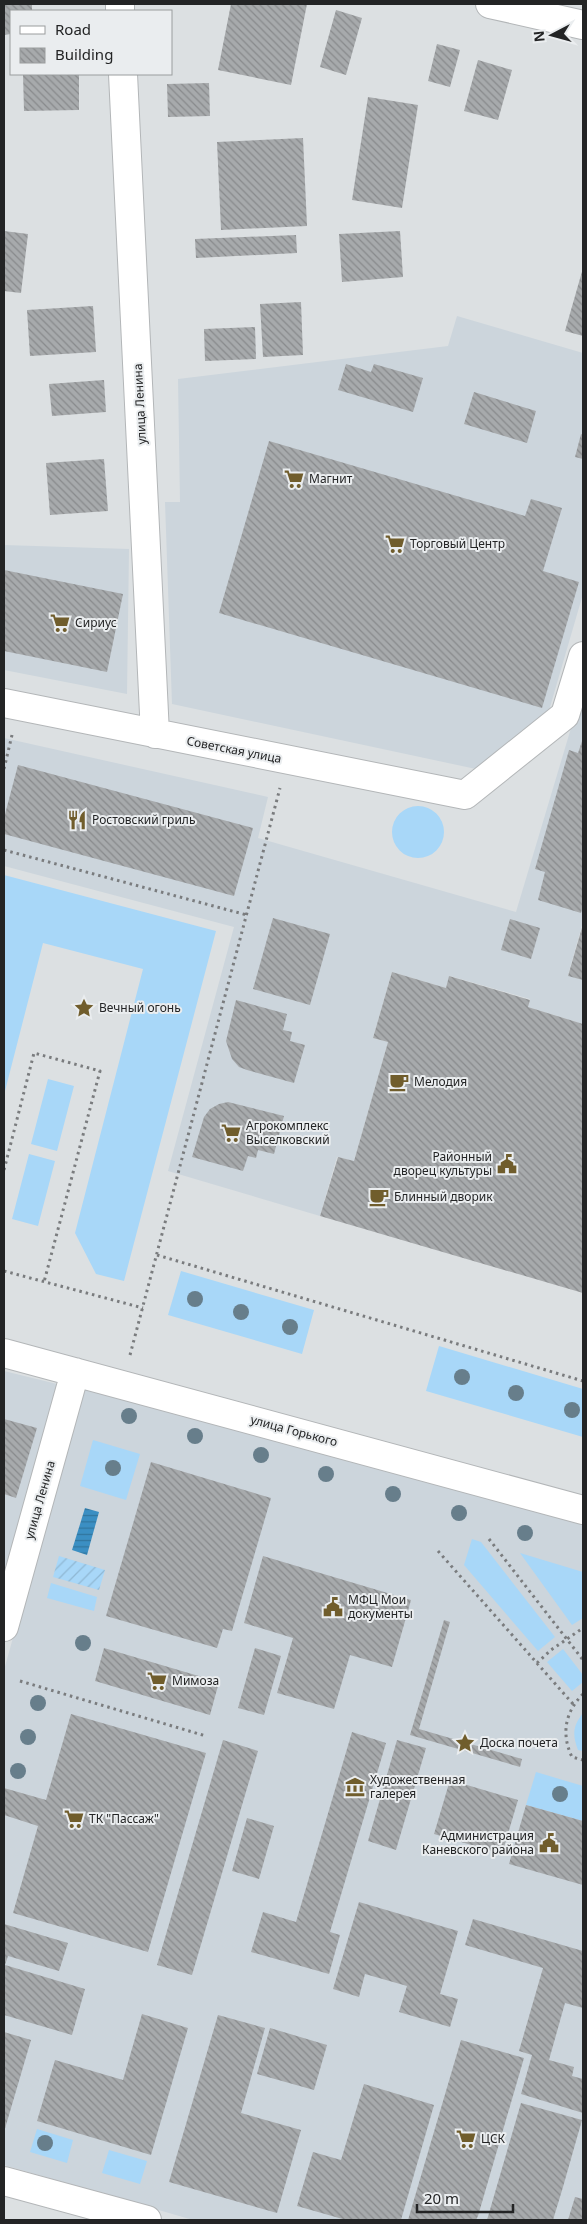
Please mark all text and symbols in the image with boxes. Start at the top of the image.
legend [10,10,172,75]
north arrow [527,10,577,60]
text: Road [55,19,91,39]
text: N [529,30,549,43]
text: Building [55,44,113,64]
street label: улица Ленина [129,363,150,445]
supermarket icon: Магнит [283,468,305,490]
place label: Магнит [309,470,353,487]
supermarket icon: Торговый Центр [384,533,406,555]
place label: Торговый Центр [410,535,505,552]
supermarket icon: Сириус [49,612,71,634]
place label: Сириус [75,614,117,631]
street label: Советская улица [185,732,283,767]
restaurant icon: Ростовский гриль [66,809,88,831]
place label: Ростовский гриль [92,811,195,828]
place icon: Вечный огонь [73,997,95,1019]
place label: Вечный огонь [99,999,181,1016]
cafe icon: Мелодия [388,1071,410,1093]
place label: Мелодия [414,1073,467,1090]
place label: Агрокомплекс Выселковский [246,1117,330,1148]
supermarket icon: Агрокомплекс Выселковский [220,1122,242,1144]
place label: Районный дворец культуры [394,1148,492,1179]
public building icon: Районный дворец культуры [496,1153,518,1175]
cafe icon: Блинный дворик [368,1186,390,1208]
place label: Блинный дворик [394,1188,493,1205]
street label: улица Горького [249,1411,339,1450]
street label: улица Ленина [20,1459,59,1541]
place label: МФЦ Мои документы [348,1591,413,1622]
public building icon: МФЦ Мои документы [322,1596,344,1618]
supermarket icon: Мимоза [146,1670,168,1692]
place label: Мимоза [172,1672,219,1689]
place icon: Доска почета [454,1732,476,1754]
place label: Доска почета [480,1734,558,1751]
place label: Художественная галерея [370,1771,465,1802]
museum icon: Художественная галерея [344,1776,366,1798]
supermarket icon: ТК "Пассаж" [63,1808,85,1830]
place label: ТК "Пассаж" [89,1810,159,1827]
place label: Администрация Каневского района [422,1827,534,1858]
public building icon: Администрация Каневского района [538,1832,560,1854]
supermarket icon: ЦСК [455,2128,477,2150]
place label: ЦСК [481,2130,506,2147]
scale bar [417,2182,513,2214]
text: 20 m [424,2188,459,2208]

